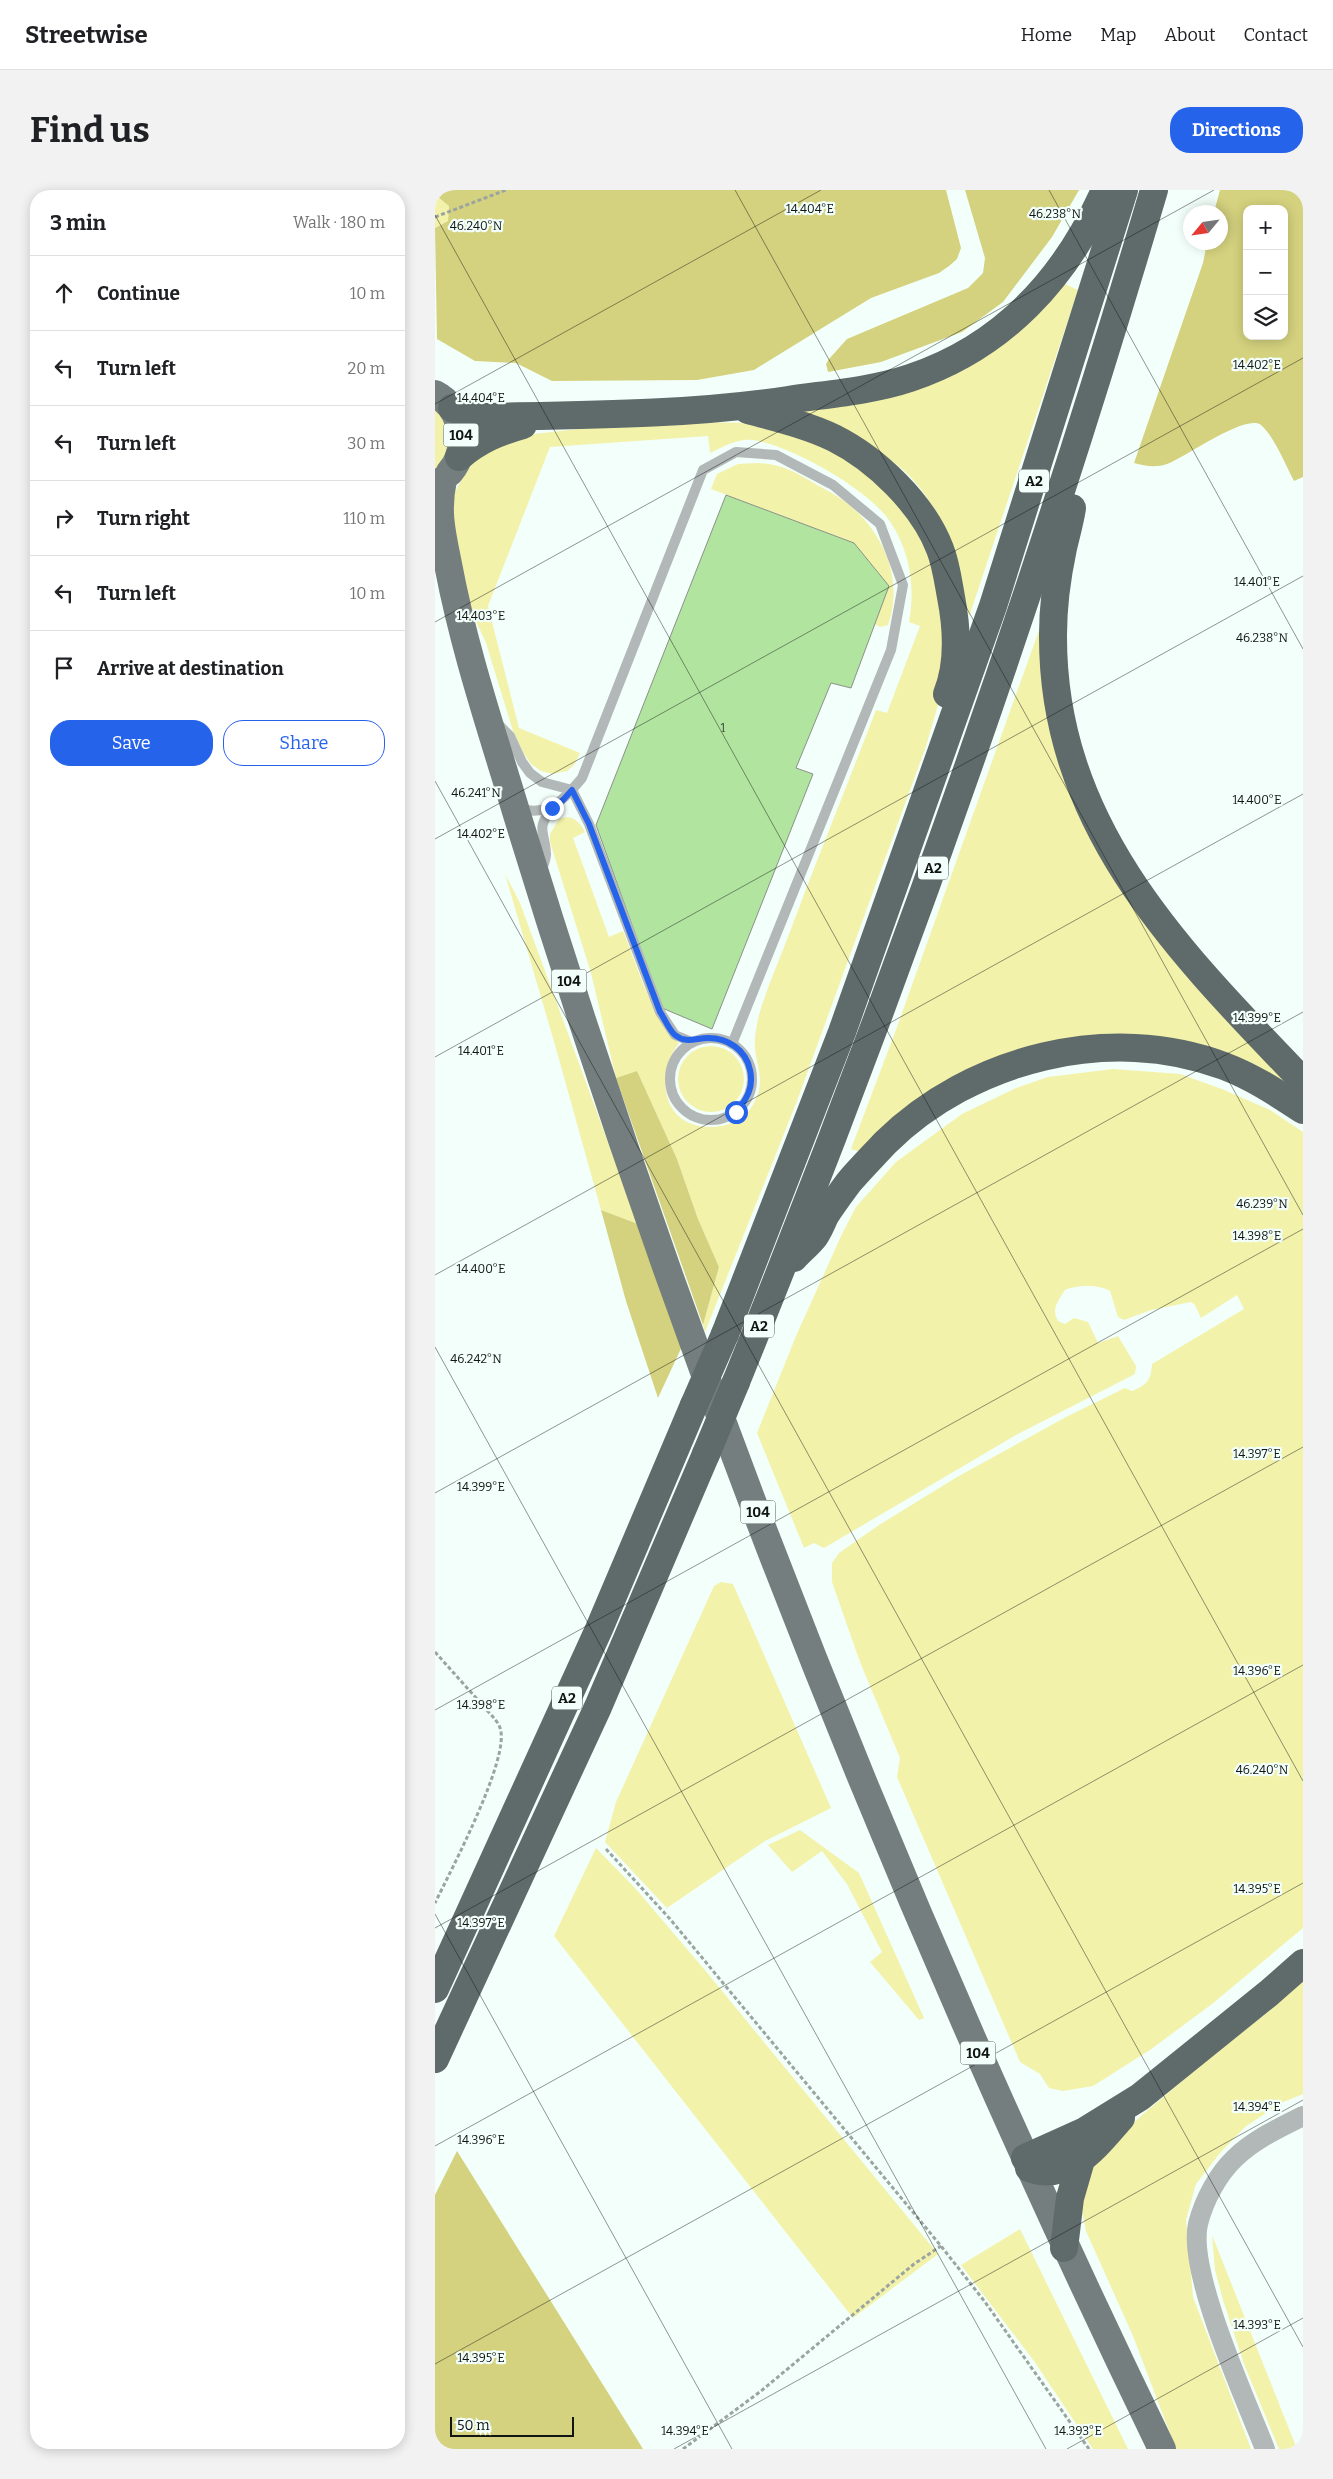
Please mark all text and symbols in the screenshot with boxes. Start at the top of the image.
text: Streetwise [25,21,148,49]
text: Home [1021,24,1072,46]
text: Map [1100,24,1136,46]
text: About [1164,24,1215,46]
text: Contact [1243,24,1308,46]
button: Directions [1170,107,1303,153]
text: Find us [30,109,150,151]
text: 14.404°E [786,202,834,216]
north arrow [1183,205,1228,250]
map controls [1243,205,1288,340]
button: + [1243,205,1288,250]
text: 46.238°N [1029,207,1082,221]
text: 3 min [50,210,106,236]
text: Walk · 180 m [293,213,385,232]
text: 46.240°N [450,219,503,233]
button: − [1243,250,1288,295]
icon: ahead [50,279,78,307]
text: Continue [97,282,180,305]
text: 10 m [350,284,385,303]
button: layers [1243,295,1288,340]
icon: left [50,354,78,382]
text: Turn left [97,357,176,380]
text: 14.402°E [1233,358,1281,372]
text: 20 m [348,359,385,378]
text: 14.404°E [457,391,505,405]
road number: 104 [443,424,479,446]
icon: left [50,429,78,457]
text: Turn left [97,432,176,455]
text: 30 m [347,434,385,453]
road number: A2 [1019,470,1049,492]
icon: right [50,504,78,532]
text: Turn right [97,507,190,530]
text: 110 m [343,509,385,528]
text: 14.401°E [1234,575,1280,589]
icon: left [50,579,78,607]
text: Turn left [97,582,176,605]
text: 10 m [350,584,385,603]
text: 14.403°E [457,609,505,623]
text: 46.238°N [1236,631,1289,645]
icon: arrive [50,654,78,682]
text: Arrive at destination [97,657,284,680]
button: Save [50,720,213,766]
button: Share [223,720,385,766]
house number: 1 [721,721,726,735]
text: 46.241°N [451,786,501,800]
text: 14.400°E [1233,793,1282,807]
route end [541,797,564,820]
text: 14.402°E [457,827,505,841]
road number: A2 [918,856,948,880]
road number: 104 [551,969,587,992]
text: 14.399°E [1233,1011,1281,1025]
text: 14.401°E [458,1044,504,1058]
route start [725,1101,748,1124]
text: 46.239°N [1236,1197,1288,1211]
text: 14.398°E [1233,1229,1281,1243]
text: 14.400°E [457,1262,506,1276]
road number: A2 [744,1314,774,1338]
text: 46.242°N [450,1352,502,1366]
text: 14.397°E [1233,1447,1281,1461]
text: 14.399°E [457,1480,505,1494]
road number: 104 [741,1500,775,1524]
text: 14.396°E [1233,1664,1281,1678]
road number: A2 [552,1686,582,1710]
text: 14.398°E [457,1698,505,1712]
text: 46.240°N [1236,1763,1289,1777]
text: 14.395°E [1233,1882,1281,1896]
text: 14.397°E [457,1916,505,1930]
road number: 104 [961,2042,995,2065]
text: 14.394°E [1233,2100,1281,2114]
text: 14.396°E [457,2133,505,2147]
text: 14.393°E [1233,2318,1281,2332]
text: 14.395°E [457,2351,505,2365]
scale bar [450,2414,574,2437]
text: 50 m [457,2417,490,2434]
text: 14.394°E [661,2424,709,2438]
text: 14.393°E [1054,2424,1102,2438]

